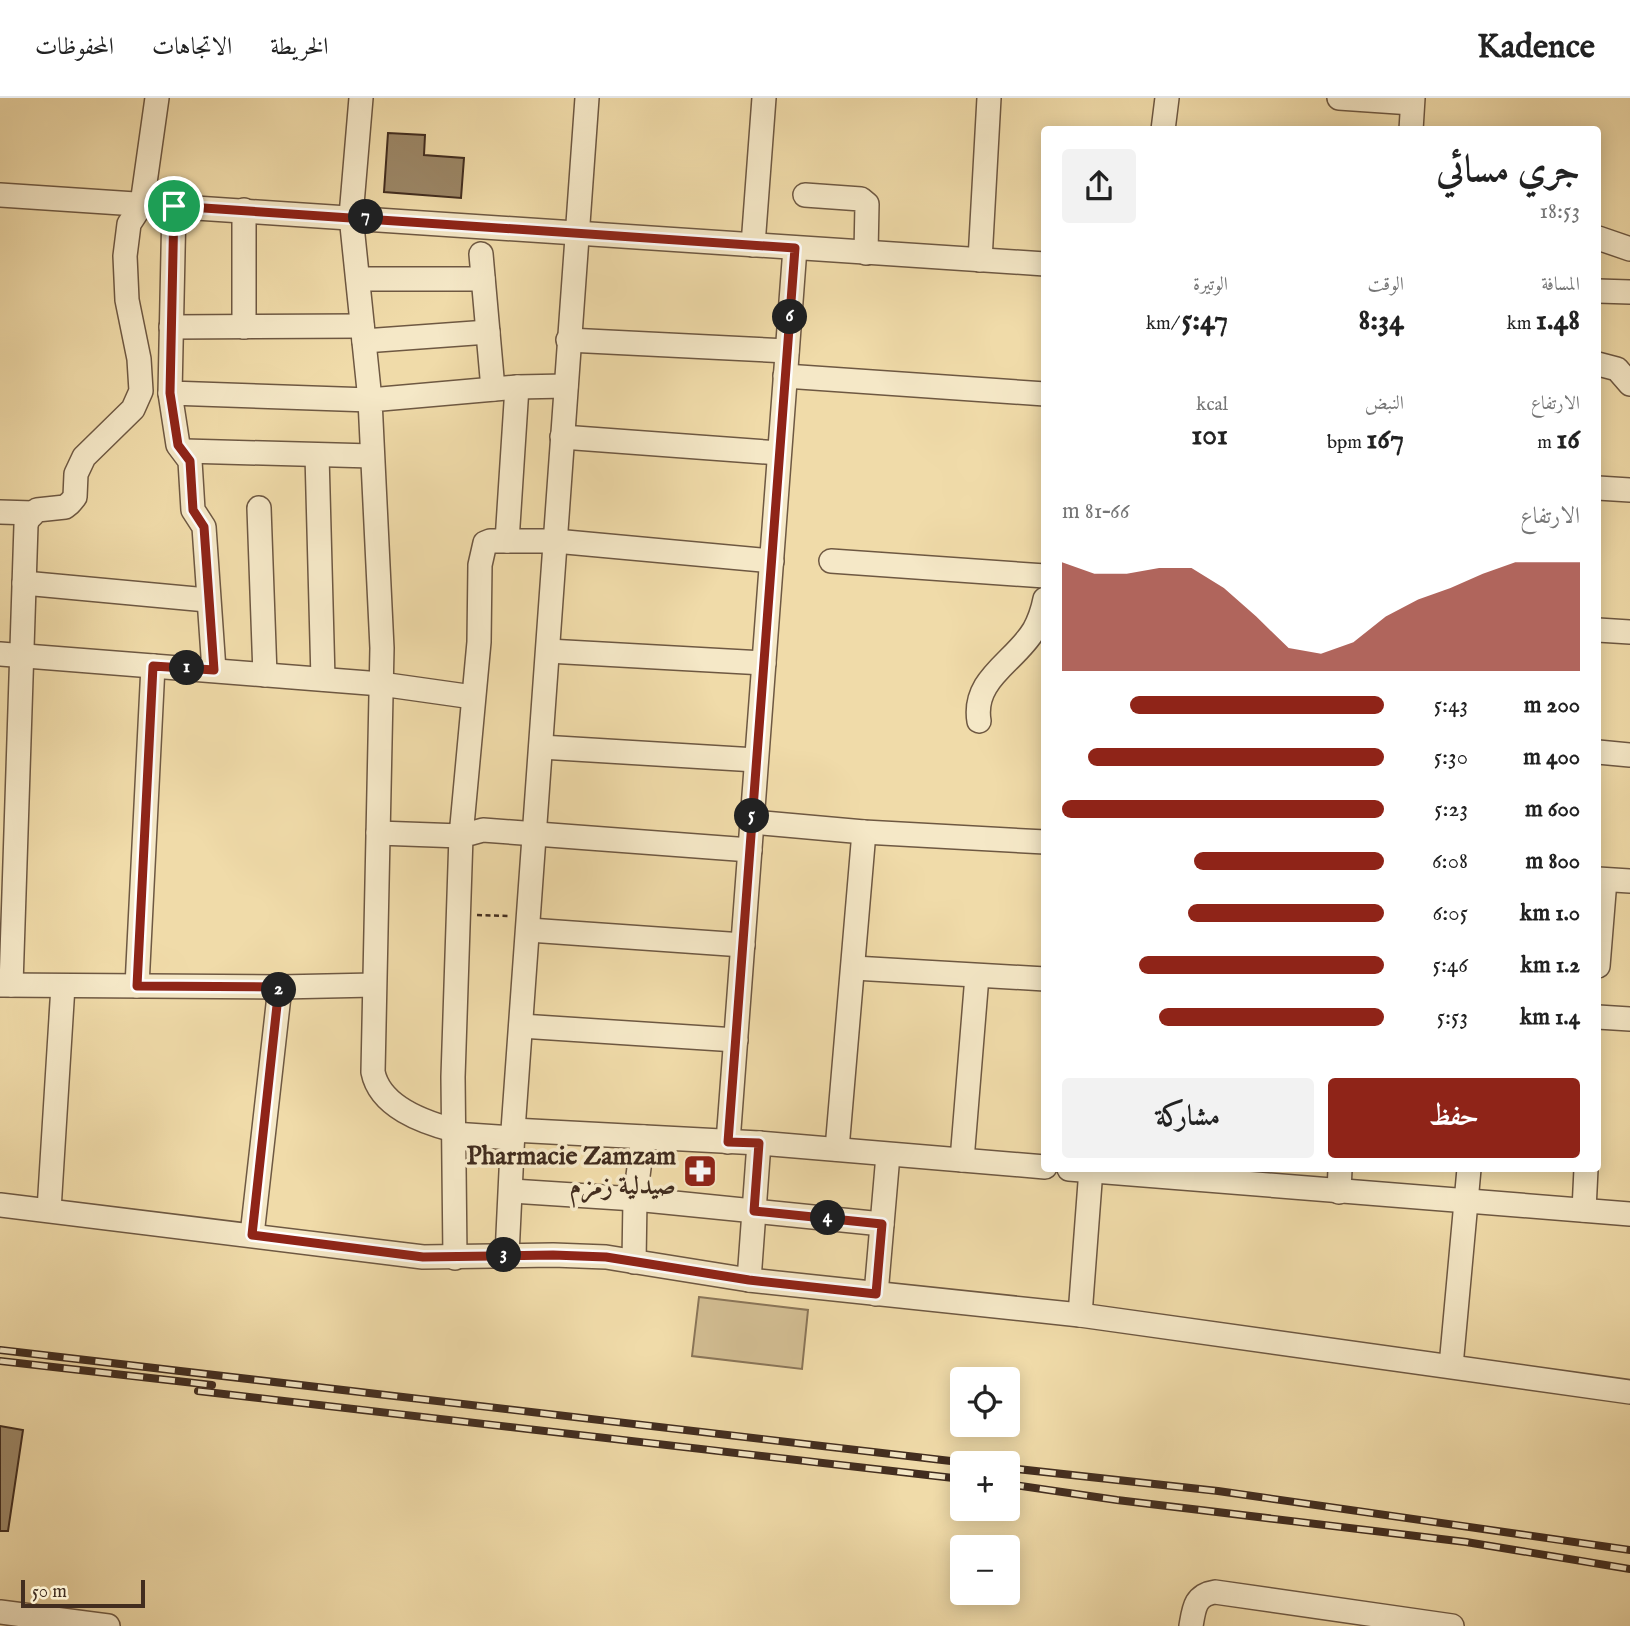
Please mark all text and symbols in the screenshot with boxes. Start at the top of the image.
text: Kadence [1477,27,1595,69]
text: المحفوظات [35,32,114,63]
text: الاتجاهات [152,32,232,63]
text: الخريطة [270,32,329,63]
text: جري مسائي [1436,147,1580,195]
button: share [1062,149,1136,223]
pin [144,176,204,236]
icon: arrive [155,187,193,225]
text: 18:53 [1539,197,1580,226]
pin: 7 [348,200,384,234]
text: 7 [361,204,370,228]
text: الوتيرة [1193,273,1228,297]
text: الوقت [1368,273,1404,297]
text: المسافة [1541,273,1580,297]
pin: 6 [772,300,808,334]
text: 5:47 [1181,302,1228,340]
text: 8:34 [1358,302,1404,340]
text: 1.48 [1536,302,1580,340]
text: 6 [785,304,794,328]
text: /km [1146,312,1181,336]
text: km [1507,312,1536,336]
text: النبض [1365,392,1404,416]
text: الارتفاع [1531,392,1580,416]
text: kcal [1196,393,1228,417]
text: 101 [1191,417,1228,455]
text: 167 [1366,421,1404,459]
text: 16 [1556,421,1580,459]
text: bpm [1327,431,1366,455]
text: m [1537,431,1556,455]
text: 66–81 m [1062,497,1130,526]
text: الارتفاع [1520,502,1580,531]
pin: 1 [170,650,204,686]
text: 1 [183,655,190,679]
text: 5:43 [1434,691,1468,720]
text: 200 m [1524,691,1580,720]
text: 5:30 [1434,743,1468,772]
text: 400 m [1523,743,1580,772]
text: 5:23 [1434,795,1468,824]
text: 600 m [1525,795,1580,824]
pin: 5 [734,798,770,834]
text: 5 [748,803,755,827]
text: 6:08 [1432,847,1468,876]
text: 800 m [1526,847,1580,876]
text: 6:05 [1433,899,1468,928]
text: 1.0 km [1520,899,1580,928]
text: 5:46 [1433,951,1468,980]
text: 1.2 km [1521,951,1580,980]
pin: 2 [262,972,296,1008]
text: 2 [274,977,283,1001]
text: 5:53 [1437,1003,1468,1032]
text: 1.4 km [1520,1003,1580,1032]
button: مشاركة [1062,1078,1314,1158]
button: حفظ [1328,1078,1580,1158]
place label: Pharmacie Zamzam صيدلية زمزم [467,1140,676,1208]
pharmacy icon: Pharmacie Zamzam صيدلية زمزم [681,1152,719,1190]
pin: 4 [810,1200,846,1236]
text: 4 [823,1205,832,1229]
pin: 3 [486,1238,522,1272]
text: 3 [500,1242,507,1266]
map controls [950,1367,1020,1605]
button: locate [950,1367,1020,1437]
button: + [950,1451,1020,1521]
button: − [950,1535,1020,1605]
scale bar [21,1577,145,1609]
text: 50 m [32,1580,67,1604]

